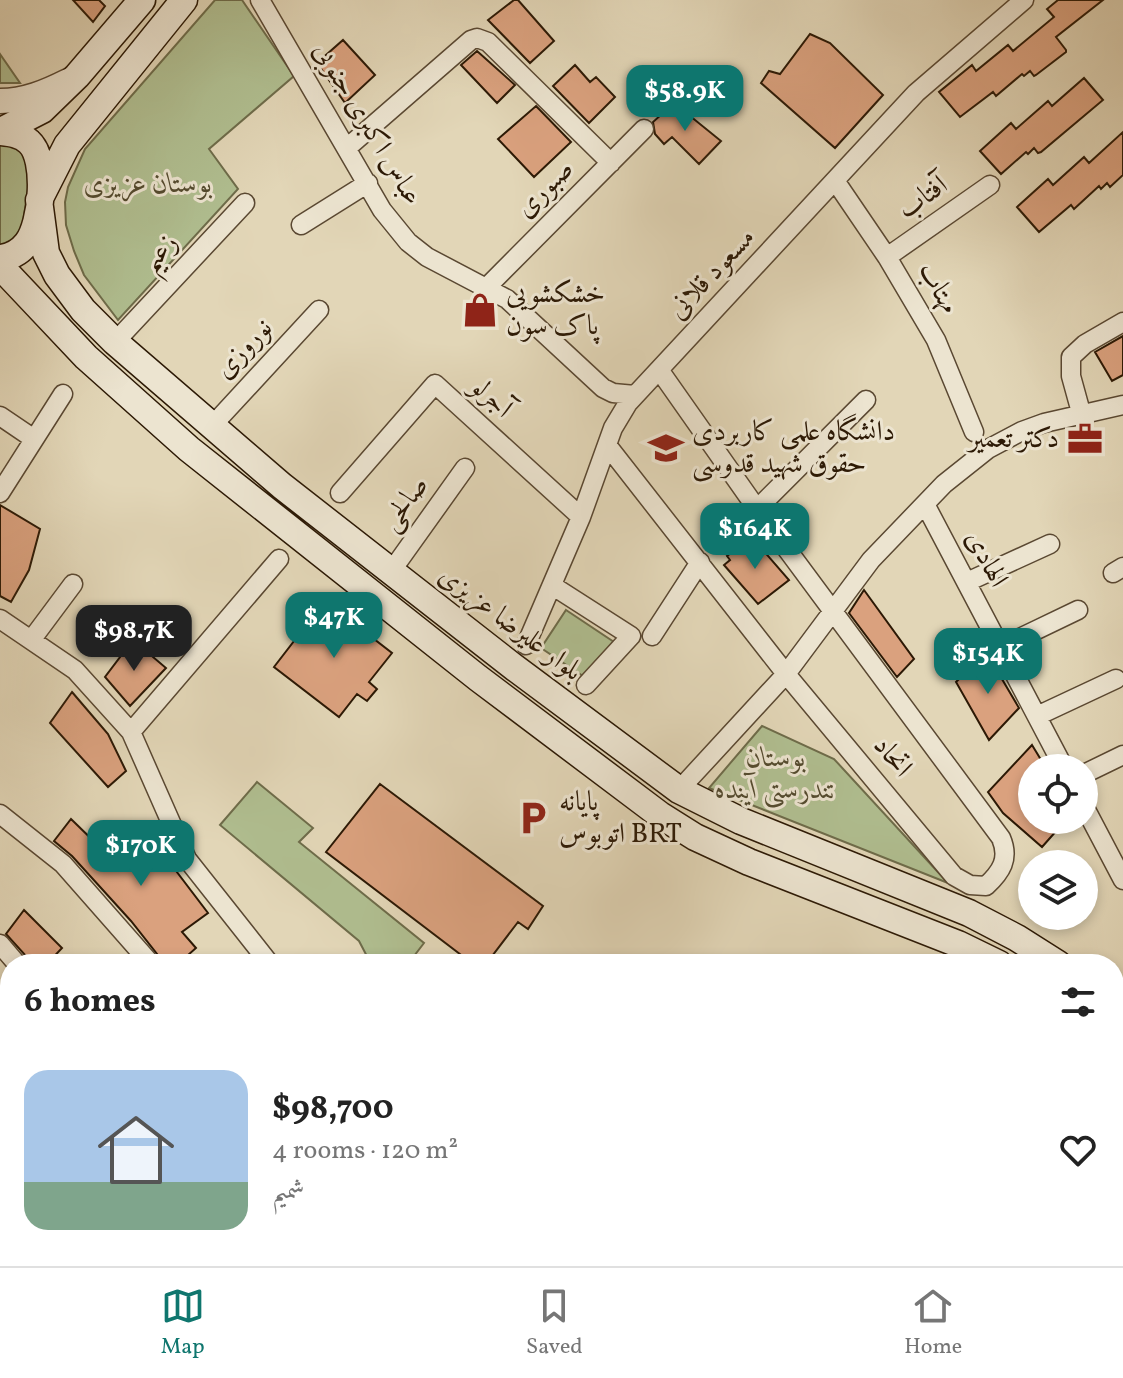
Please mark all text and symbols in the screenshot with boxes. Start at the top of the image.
street label: عباس اکبری جنوبی [303,35,431,213]
pin: $58.9K [620,65,750,133]
text: $58.9K [644,73,726,109]
street label: صبوری [507,151,583,227]
park label: بوستان عزیزی [84,165,212,204]
street label: آفتاب [890,165,958,229]
street label: مسعود قلانی [659,219,765,329]
street label: زعیم [132,225,192,285]
street label: مهتاب [908,255,968,321]
place label: خشکشویی پاک سون [506,275,605,346]
shop icon: خشکشویی پاک سون [461,291,499,329]
street label: نوروزی [206,310,282,388]
street label: آجرلو [459,366,523,430]
place label: دانشگاه علمی کاربردی حقوق شهید قدوسی [692,413,895,484]
place label: دکتر تعمیر [966,420,1059,459]
office icon: دکتر تعمیر [1066,420,1104,458]
school or university icon: دانشگاه علمی کاربردی حقوق شهید قدوسی [647,429,685,467]
street label: صالحی [372,468,438,540]
pin: $164K [699,503,811,571]
text: $164K [718,511,792,547]
street label: الهادی [955,524,1017,594]
street label: بلوار علیرضا عزیزی [430,557,590,691]
pin: $47K [287,592,381,660]
text: $47K [303,600,365,636]
pin: $98.7K [69,605,199,673]
text: $98.7K [94,613,174,649]
pin: $154K [932,628,1044,696]
text: $154K [952,636,1024,672]
street label: اتحاد [863,728,921,786]
park label: بوستان تندرستی آینده [715,739,837,810]
map controls [1018,754,1098,930]
button: locate [1018,754,1098,834]
place label: پایانه اتوبوس BRT [559,783,682,854]
parking icon: پایانه اتوبوس BRT [514,799,552,837]
pin: $170K [85,820,197,888]
text: $170K [105,828,177,864]
button: layers [1018,850,1098,930]
text: 6 homes [24,979,156,1026]
icon: filters [1056,980,1100,1024]
text: $98,700 [272,1086,394,1133]
icon: home [88,1102,184,1198]
icon: heart [1056,1128,1100,1172]
text: 4 rooms · 120 m² [272,1133,458,1169]
text: شمیم [272,1173,305,1209]
tab: Map [161,1284,205,1363]
tab: Saved [526,1284,583,1363]
tab: Home [904,1284,962,1363]

